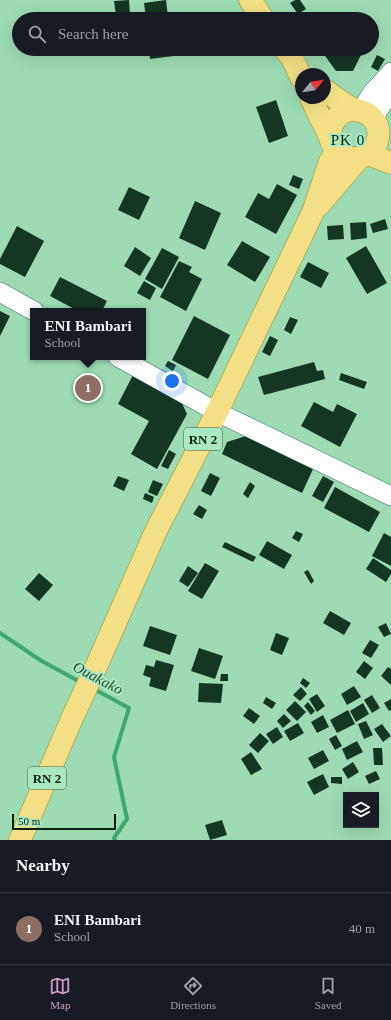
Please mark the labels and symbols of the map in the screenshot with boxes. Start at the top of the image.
north arrow [295,68,331,104]
district label: PK 0 [331,132,365,148]
your location [162,371,182,391]
pin: 1 [75,373,101,403]
road number: RN 2 [184,428,222,450]
water label: Ouakako [70,658,126,698]
road number: RN 2 [28,767,66,789]
scale bar [12,812,116,831]

